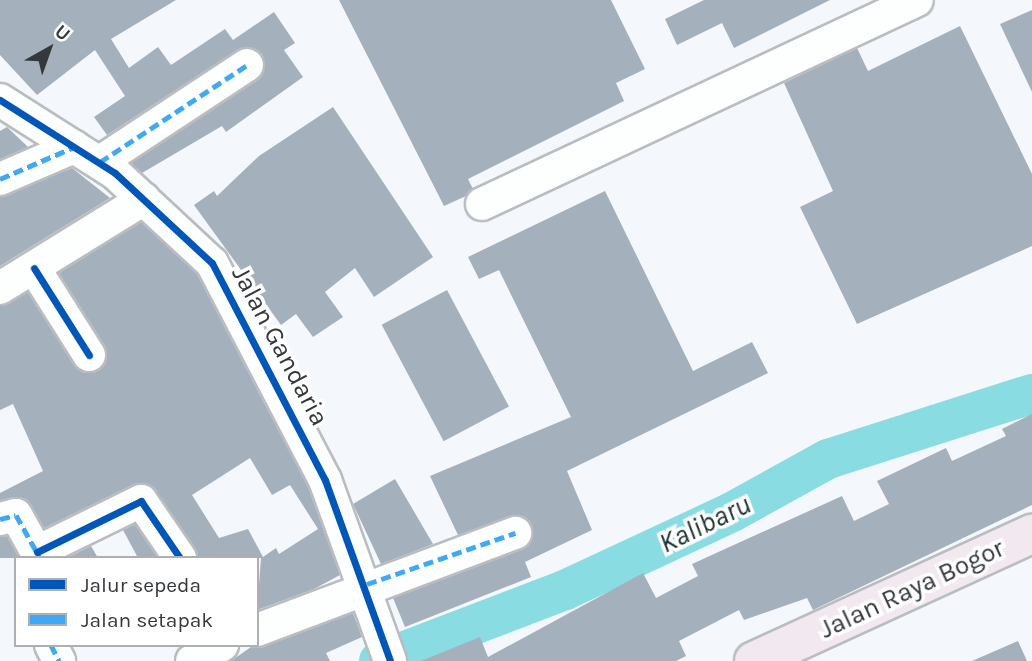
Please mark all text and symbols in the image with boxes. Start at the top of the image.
north arrow [14,14,84,84]
text: U [50,20,75,46]
street label: Jalan Gandaria [225,261,335,431]
water label: Kalibaru [654,487,756,561]
street label: Jalan Raya Bogor [815,533,1009,645]
legend [14,556,259,647]
text: Jalur sepeda [81,573,201,597]
text: Jalan setapak [81,608,213,632]

